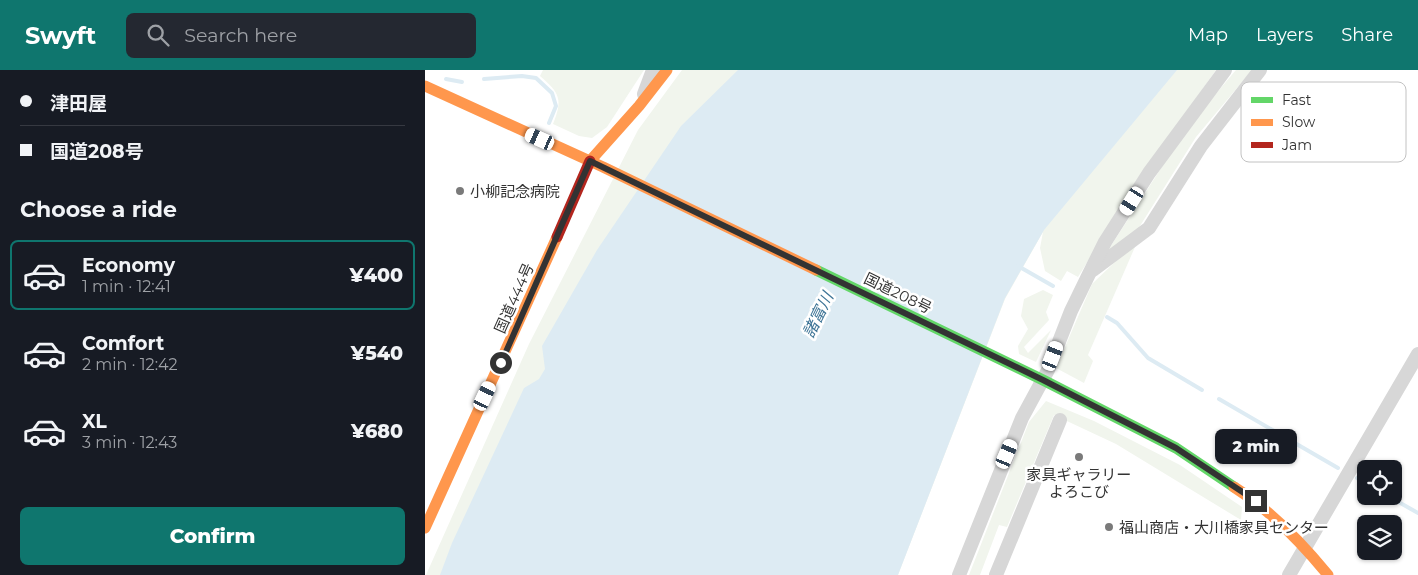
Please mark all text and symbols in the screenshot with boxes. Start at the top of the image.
search box [126,13,476,58]
text: Swyft [25,21,96,50]
icon: search [144,21,172,49]
text: Search here [184,24,297,47]
text: Map [1188,24,1228,46]
text: Layers [1256,24,1313,46]
text: Share [1341,24,1393,46]
legend [1241,82,1406,162]
text: Fast [1282,91,1312,109]
text: 津田屋 [50,92,107,115]
text: Slow [1282,113,1316,131]
car [523,126,556,152]
text: Jam [1281,136,1312,154]
text: 国道208号 [50,140,144,163]
place label: 小柳記念病院 [470,182,560,201]
car [1117,184,1146,218]
marker: 小柳記念病院 [454,185,466,197]
text: Choose a ride [20,196,177,223]
icon: car [22,253,67,298]
text: Economy [82,254,175,277]
street label: 国道444号 [490,260,538,336]
text: ¥400 [350,264,403,287]
street label: 国道208号 [861,268,935,318]
text: 1 min · 12:41 [82,277,171,296]
water label: 諸富川 [799,287,838,341]
icon: car [22,331,67,376]
text: Comfort [82,332,164,355]
car [1040,339,1065,373]
text: ¥540 [351,342,403,365]
route start [490,352,512,374]
text: 2 min · 12:42 [82,355,178,374]
car [471,379,498,413]
icon: car [22,409,67,454]
text: XL [82,410,107,433]
text: ¥680 [351,420,403,443]
callout: 2 min [1215,428,1297,464]
text: 3 min · 12:43 [82,433,177,452]
car [994,437,1019,471]
text: 2 min [1232,437,1280,456]
marker: 家具ギャラリー よろこび [1073,451,1085,463]
map controls [1357,460,1402,560]
button: locate [1357,460,1402,505]
place label: 家具ギャラリー よろこび [1026,465,1132,501]
route end [1245,490,1267,512]
button: Confirm [20,507,405,565]
button: layers [1357,515,1402,560]
place label: 福山商店・大川橋家具センター [1119,518,1329,537]
marker: 福山商店・大川橋家具センター [1103,521,1115,533]

